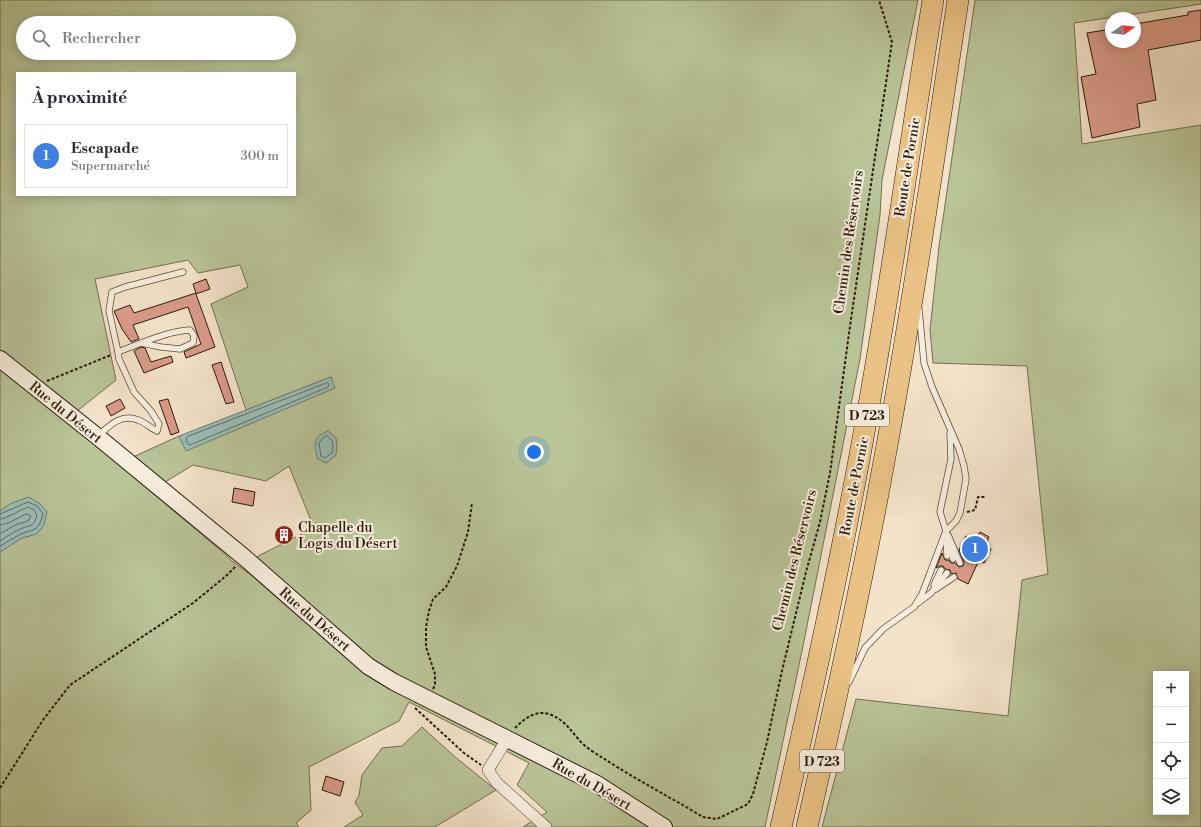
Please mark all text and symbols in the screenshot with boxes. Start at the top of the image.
north arrow [1105,12,1141,48]
search box [16,16,296,60]
icon: search [30,27,52,49]
text: Rechercher [62,29,141,48]
text: À proximité [32,87,127,109]
street label: Route de Pornic [891,116,925,218]
text: Escapade [71,139,139,158]
text: 1 [43,148,49,164]
text: 300 m [241,148,279,164]
text: Supermarché [71,158,150,174]
street label: Chemin des Réservoirs [830,169,868,315]
street label: Rue du Désert [25,378,106,448]
road number: D 723 [845,404,889,426]
street label: Route de Pornic [837,435,873,537]
your location [524,442,544,462]
street label: Chemin des Réservoirs [769,488,821,633]
place label: Chapelle du Logis du Désert [298,519,397,553]
building icon: Chapelle du Logis du Désert [273,524,295,546]
pin: 1 [962,534,988,564]
street label: Rue du Désert [275,584,354,656]
map controls [1153,671,1189,815]
button: + [1153,671,1189,707]
button: − [1153,707,1189,743]
button: locate [1153,743,1189,779]
road number: D 723 [800,750,844,772]
street label: Rue du Désert [548,755,635,815]
button: layers [1153,779,1189,815]

